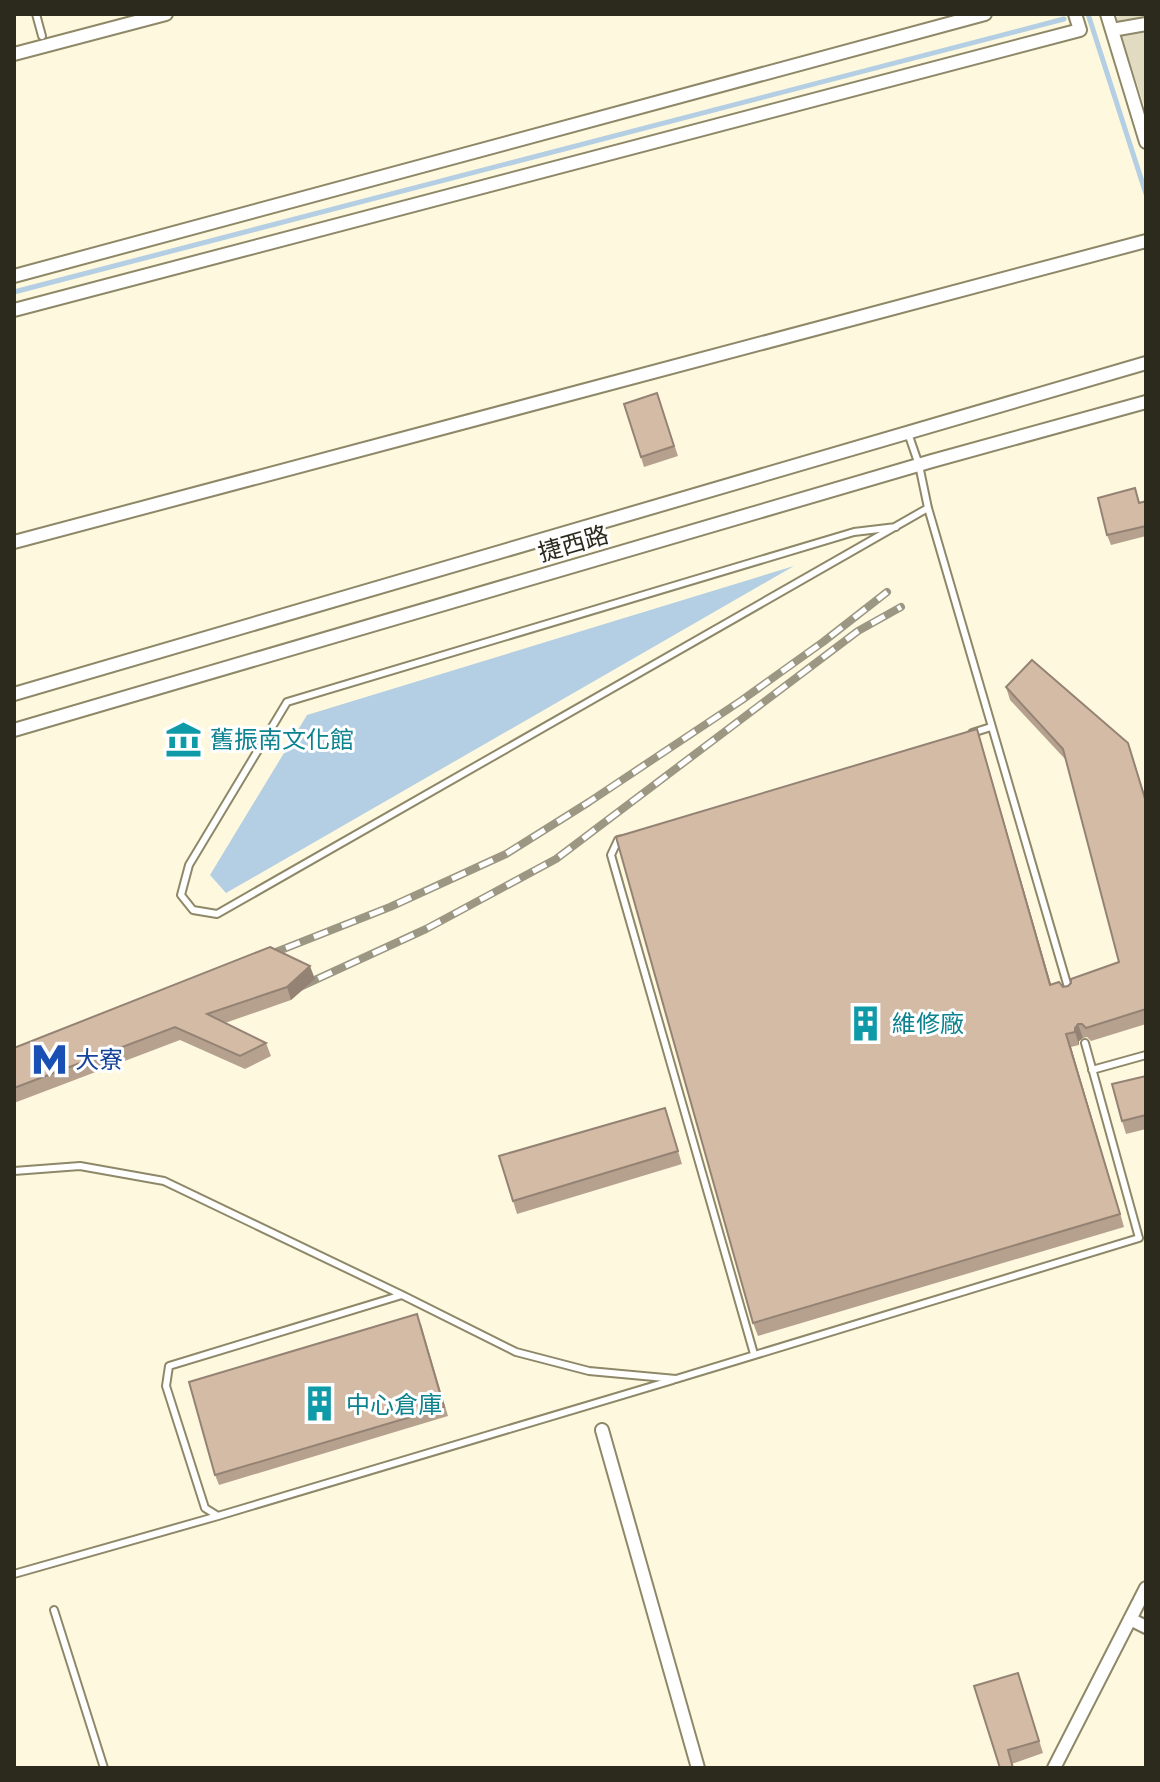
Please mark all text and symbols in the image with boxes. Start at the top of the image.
street label: 捷西路 [535,520,611,566]
museum icon: 舊振南文化館 [165,720,203,758]
place label: 舊振南文化館 [210,725,354,753]
building icon: 維修廠 [847,1004,885,1042]
place label: 維修廠 [892,1009,964,1037]
metro station icon: 大寮 [30,1040,68,1078]
place label: 大寮 [75,1045,123,1073]
building icon: 中心倉庫 [301,1385,339,1423]
place label: 中心倉庫 [346,1390,442,1418]

